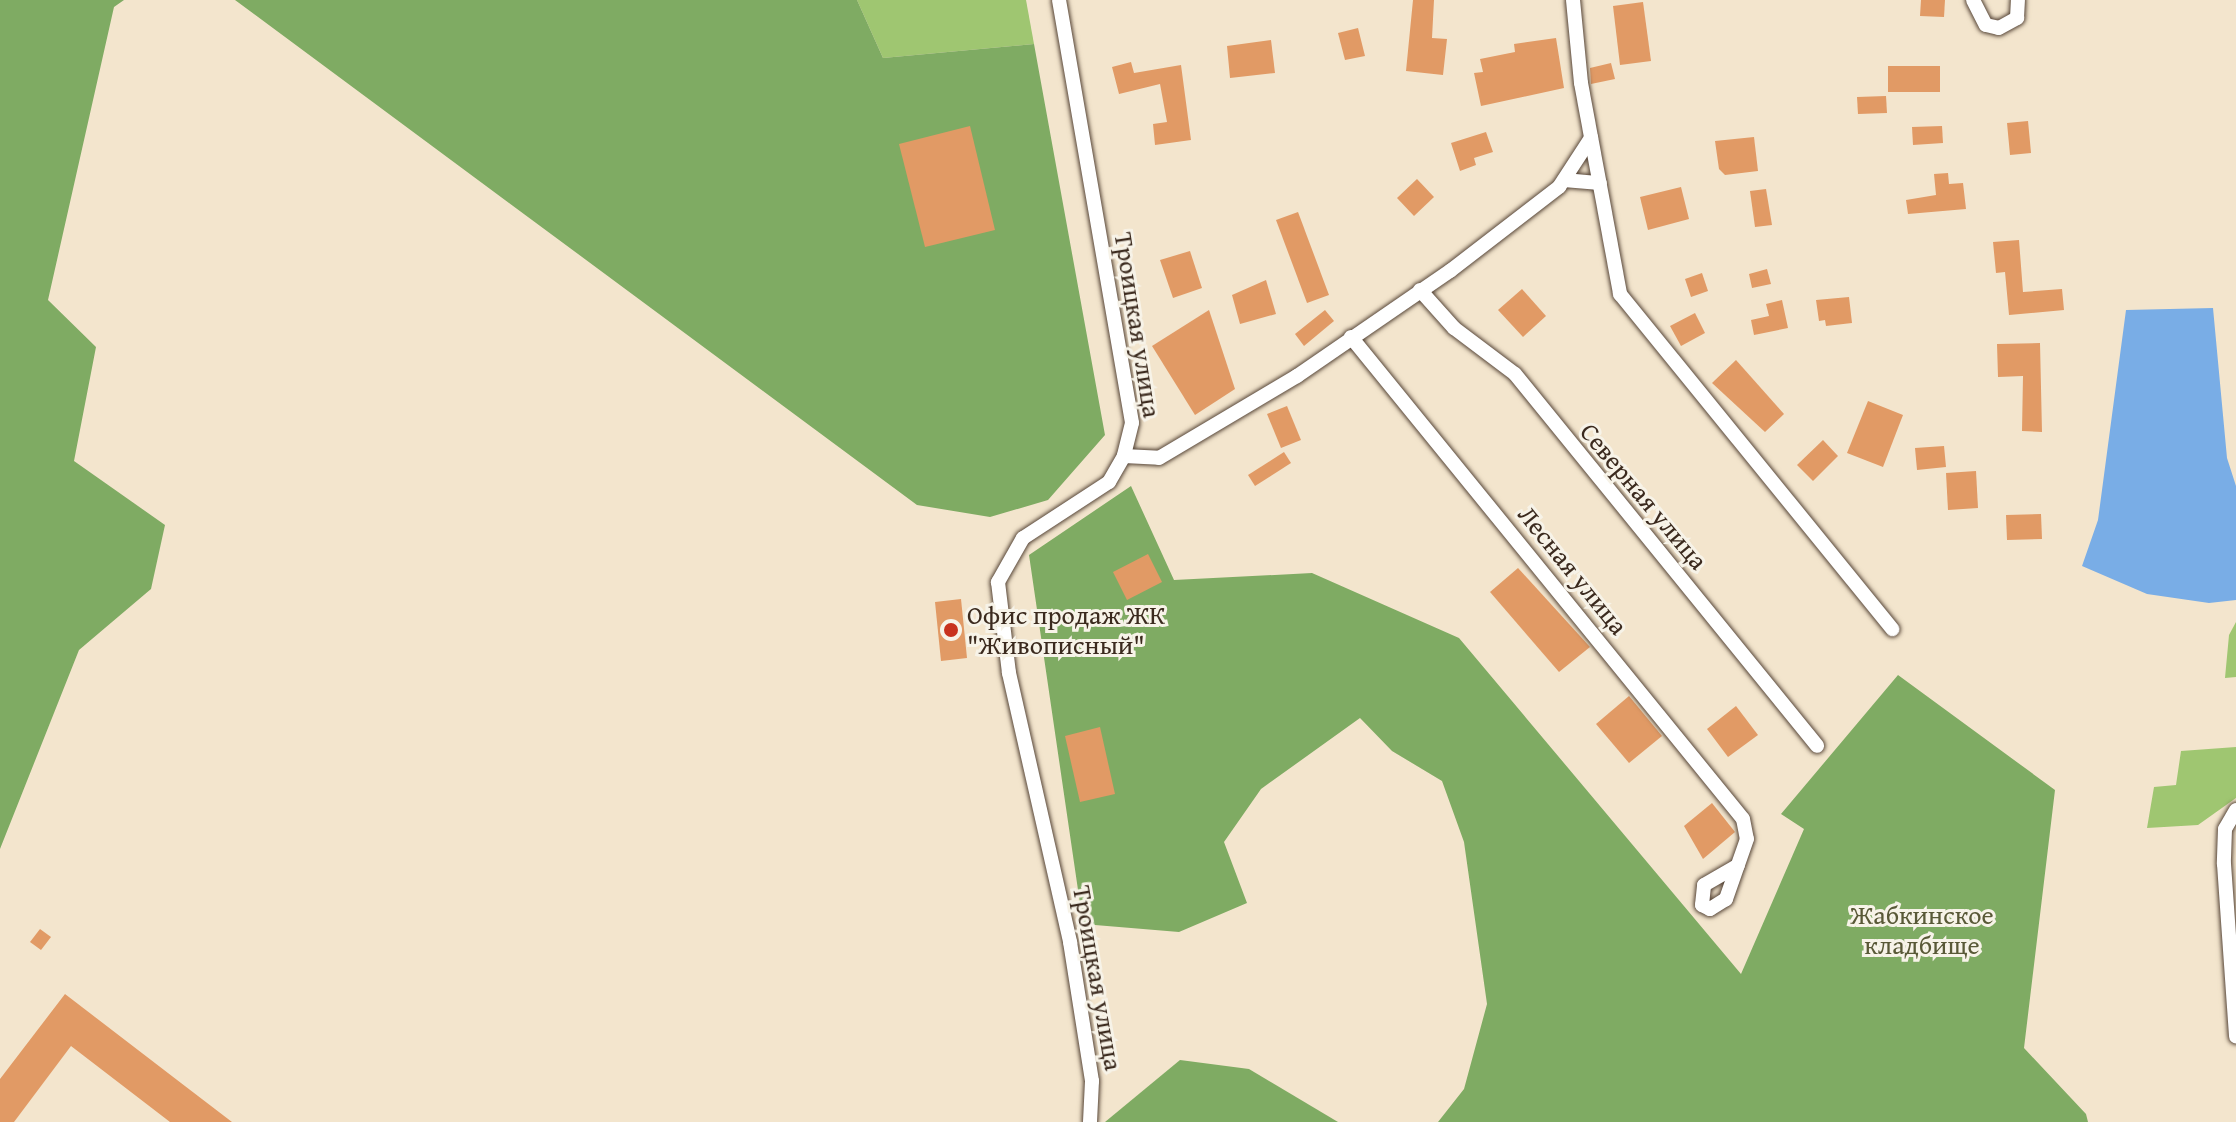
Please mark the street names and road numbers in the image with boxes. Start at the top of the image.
street label: Троицкая улица [1108,230,1168,420]
street label: Северная улица [1574,416,1714,576]
street label: Лесная улица [1512,499,1634,641]
street label: Троицкая улица [1066,883,1130,1073]

